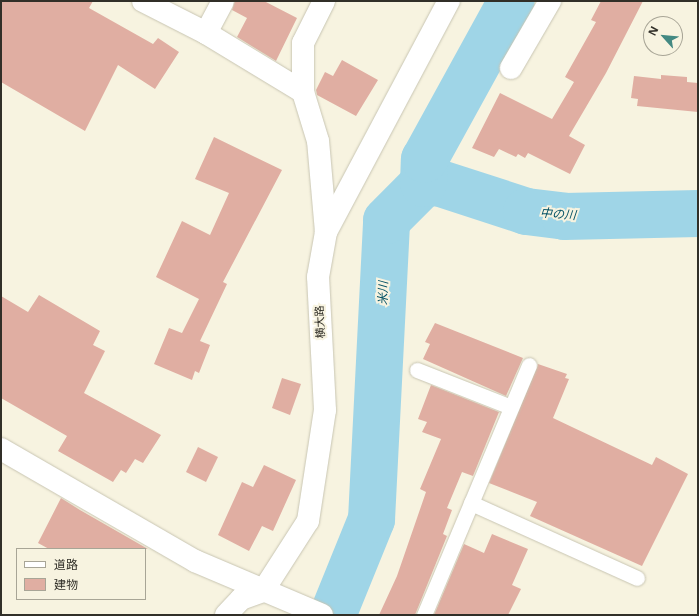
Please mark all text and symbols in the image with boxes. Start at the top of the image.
north arrow [643,16,683,56]
text: N [644,23,661,38]
water label: 中の川 [540,206,576,222]
water label: 米川 [375,281,391,305]
street label: 横大路 [313,305,327,339]
legend [16,548,146,600]
text: 道路 [54,556,78,573]
text: 建物 [54,576,78,593]

